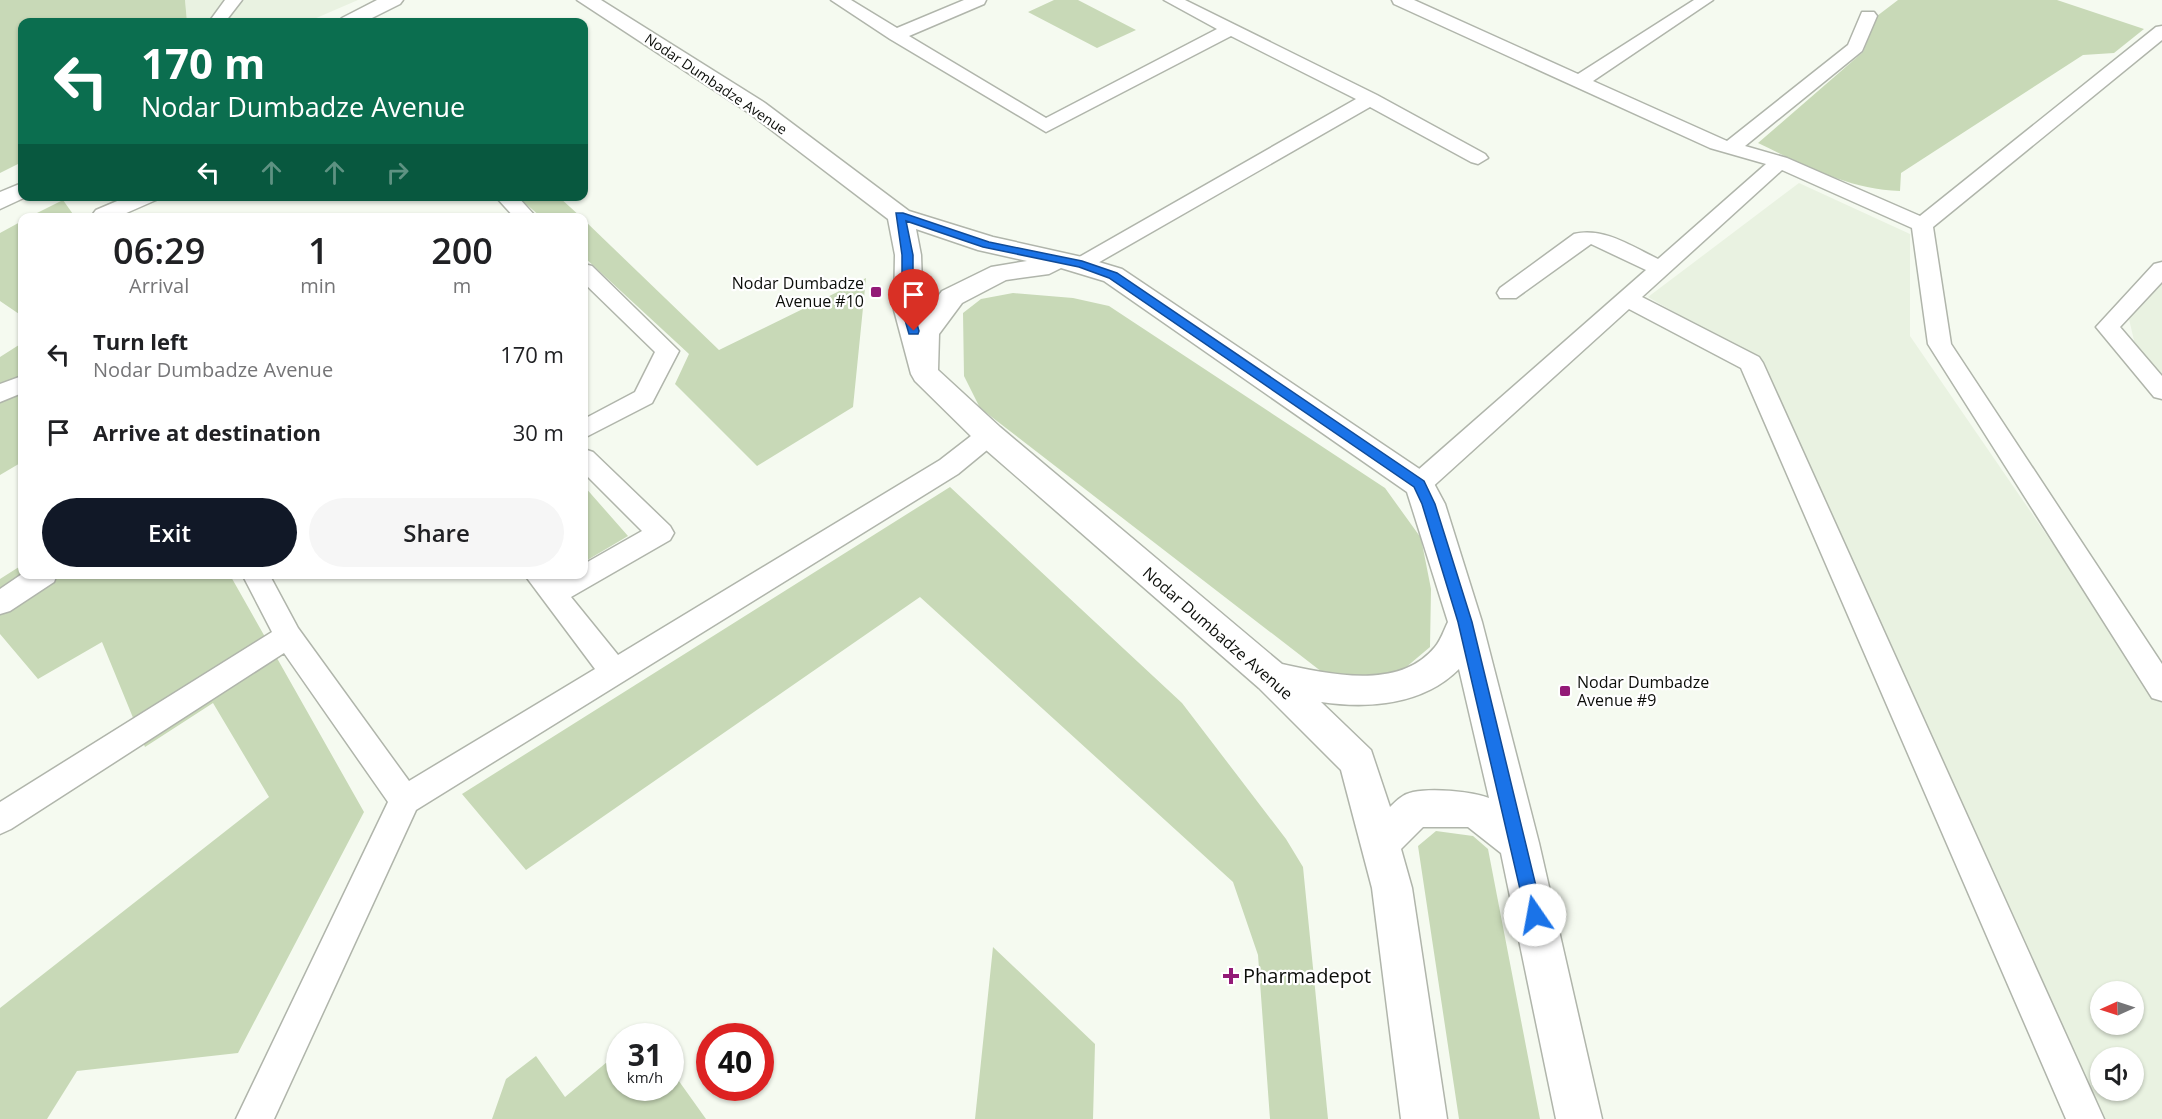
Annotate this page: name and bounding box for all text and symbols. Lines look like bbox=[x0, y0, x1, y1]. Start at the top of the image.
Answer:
street label: Nodar Dumbadze Avenue bbox=[641, 29, 791, 139]
text: 170 m bbox=[141, 34, 265, 91]
icon: left bbox=[42, 42, 120, 120]
text: Nodar Dumbadze Avenue bbox=[141, 88, 465, 125]
icon: left bbox=[192, 156, 225, 189]
icon: ahead bbox=[255, 156, 288, 189]
icon: ahead bbox=[318, 156, 351, 189]
icon: right bbox=[381, 156, 414, 189]
text: 06:29 bbox=[113, 226, 205, 275]
text: 1 bbox=[308, 226, 329, 275]
text: 200 bbox=[431, 226, 493, 275]
pin bbox=[888, 269, 939, 331]
text: Arrival bbox=[129, 272, 189, 299]
text: min bbox=[300, 272, 336, 299]
text: m bbox=[453, 272, 471, 299]
place label: Nodar Dumbadze Avenue #10 bbox=[732, 272, 864, 312]
icon: arrive bbox=[897, 278, 930, 311]
marker: Nodar Dumbadze Avenue #10 bbox=[869, 285, 883, 299]
text: Turn left bbox=[93, 326, 188, 356]
icon: left bbox=[42, 338, 75, 371]
text: 170 m bbox=[500, 339, 564, 369]
text: Nodar Dumbadze Avenue bbox=[93, 356, 333, 383]
icon: arrive bbox=[42, 416, 75, 449]
text: Arrive at destination bbox=[93, 417, 321, 447]
text: 30 m bbox=[513, 417, 564, 447]
button: Exit bbox=[42, 498, 297, 567]
button: Share bbox=[309, 498, 564, 567]
street label: Nodar Dumbadze Avenue bbox=[1138, 562, 1298, 704]
place label: Nodar Dumbadze Avenue #9 bbox=[1577, 671, 1709, 711]
marker: Nodar Dumbadze Avenue #9 bbox=[1558, 684, 1572, 698]
position arrow bbox=[1503, 883, 1567, 947]
place label: Pharmadepot bbox=[1243, 962, 1371, 989]
marker: Pharmadepot bbox=[1224, 969, 1238, 983]
north arrow bbox=[2090, 981, 2144, 1035]
map controls bbox=[2090, 981, 2144, 1101]
speed limit sign: 40 bbox=[696, 1023, 774, 1101]
text: 31 bbox=[628, 1034, 662, 1075]
button: sound bbox=[2090, 1047, 2144, 1101]
text: km/h bbox=[627, 1067, 663, 1087]

